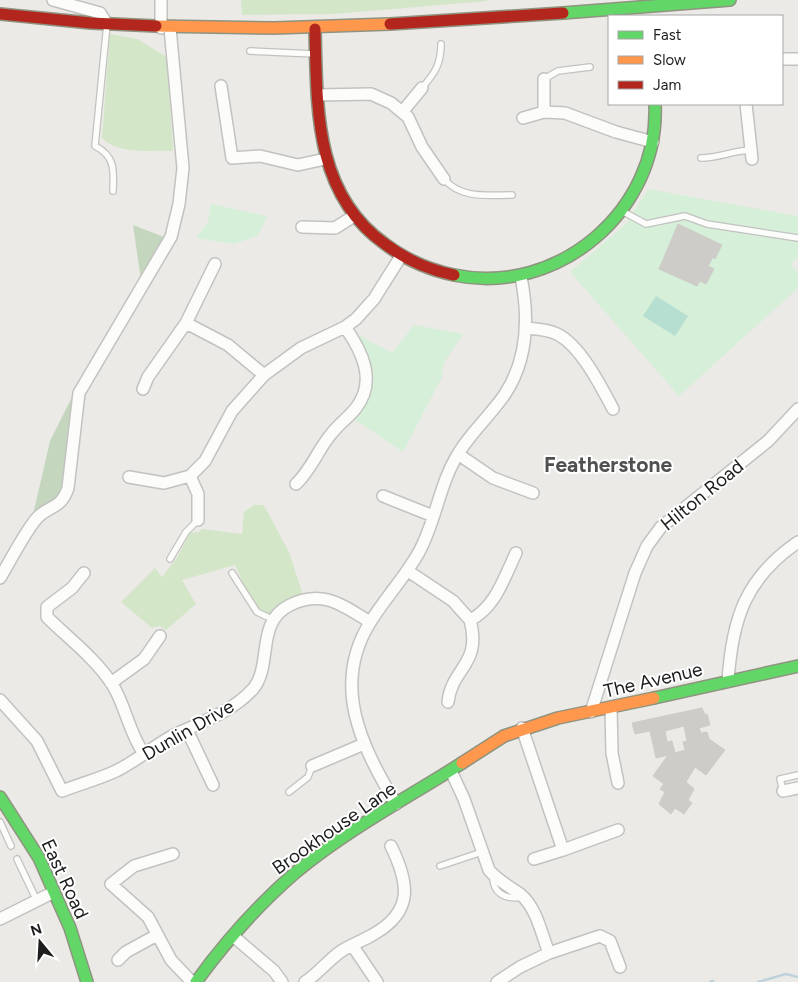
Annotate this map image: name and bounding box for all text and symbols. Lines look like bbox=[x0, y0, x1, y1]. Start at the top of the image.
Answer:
legend bbox=[608, 15, 783, 105]
text: Fast bbox=[653, 26, 682, 44]
text: Slow bbox=[653, 51, 686, 69]
text: Jam bbox=[653, 76, 681, 94]
district label: Featherstone bbox=[544, 452, 672, 477]
street label: Hilton Road bbox=[656, 455, 748, 535]
street label: The Avenue bbox=[601, 657, 705, 703]
street label: Dunlin Drive bbox=[138, 695, 238, 765]
street label: Brookhouse Lane bbox=[268, 777, 400, 879]
street label: East Road bbox=[37, 835, 93, 923]
north arrow bbox=[15, 917, 65, 967]
text: N bbox=[28, 920, 44, 940]

